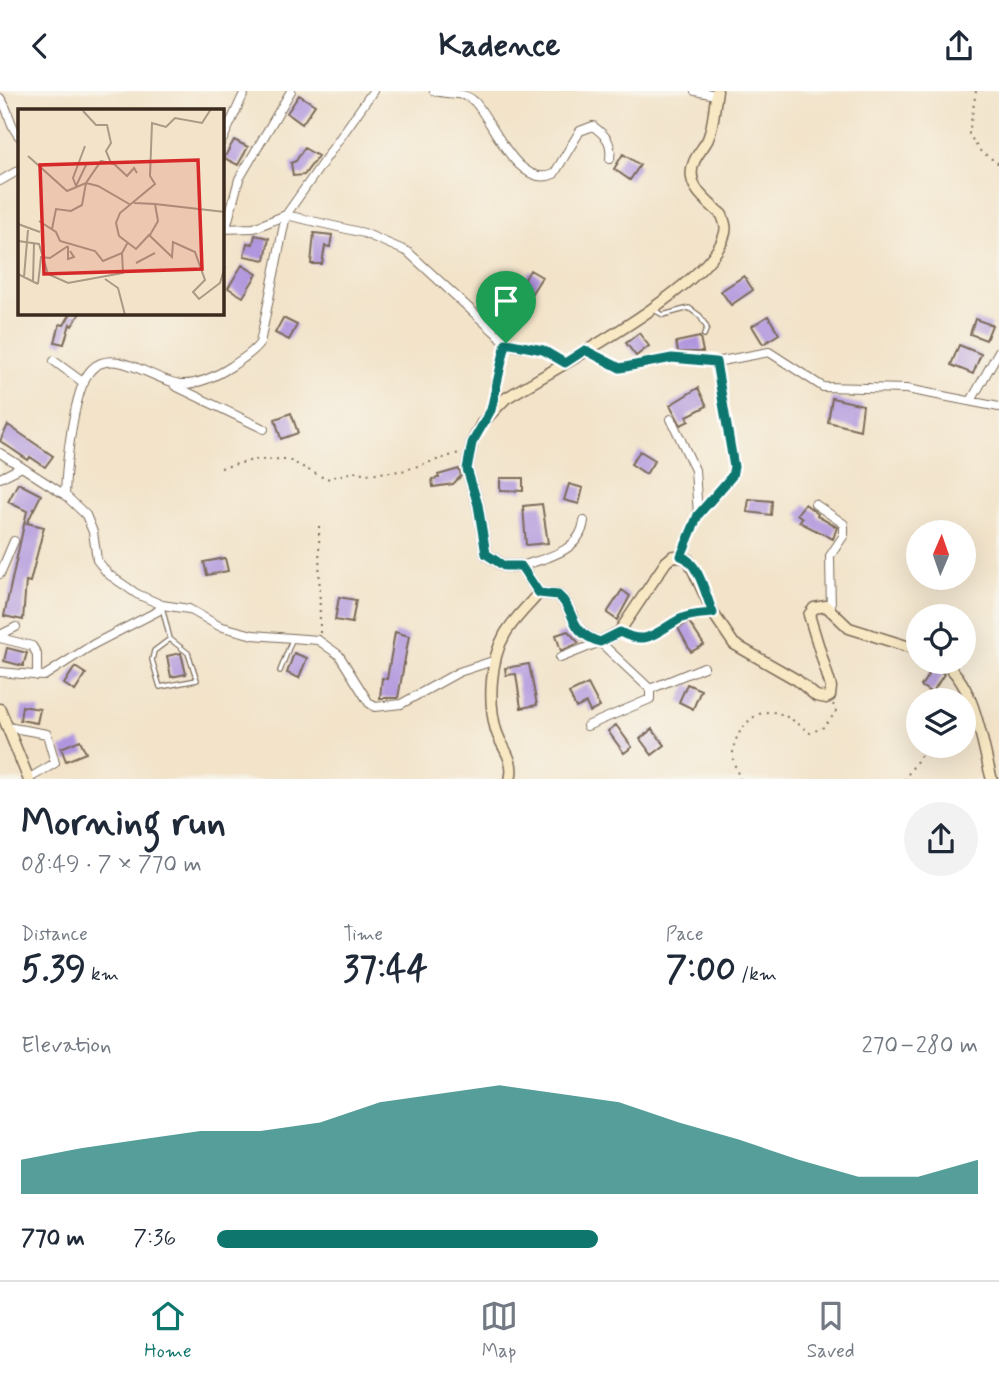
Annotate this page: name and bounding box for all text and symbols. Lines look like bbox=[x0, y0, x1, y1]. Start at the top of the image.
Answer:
text: Kadence bbox=[439, 25, 560, 67]
icon: back bbox=[21, 27, 59, 65]
icon: share bbox=[940, 27, 978, 65]
inset map bbox=[18, 109, 224, 315]
pin bbox=[476, 271, 536, 343]
icon: arrive bbox=[487, 282, 525, 320]
north arrow bbox=[906, 520, 976, 590]
map controls bbox=[906, 520, 976, 758]
button: locate bbox=[906, 604, 976, 674]
button: layers bbox=[906, 688, 976, 758]
text: Morning run bbox=[21, 799, 226, 848]
button: share bbox=[904, 802, 978, 876]
text: 08:49 · 7 × 770 m bbox=[21, 850, 202, 880]
text: Distance bbox=[21, 922, 88, 947]
text: Time bbox=[343, 922, 383, 947]
text: Pace bbox=[666, 922, 703, 947]
text: 5.39 bbox=[21, 947, 86, 993]
text: 37:44 bbox=[343, 947, 428, 993]
text: 7:00 bbox=[666, 947, 736, 993]
text: km bbox=[86, 962, 119, 987]
text: /km bbox=[736, 962, 777, 987]
text: Elevation bbox=[21, 1031, 112, 1061]
text: 270–280 m bbox=[861, 1031, 978, 1061]
text: 770 m bbox=[21, 1224, 85, 1254]
text: 7:36 bbox=[133, 1224, 176, 1254]
tab: Home bbox=[144, 1297, 192, 1364]
tab: Map bbox=[480, 1297, 518, 1364]
tab: Saved bbox=[807, 1297, 855, 1364]

